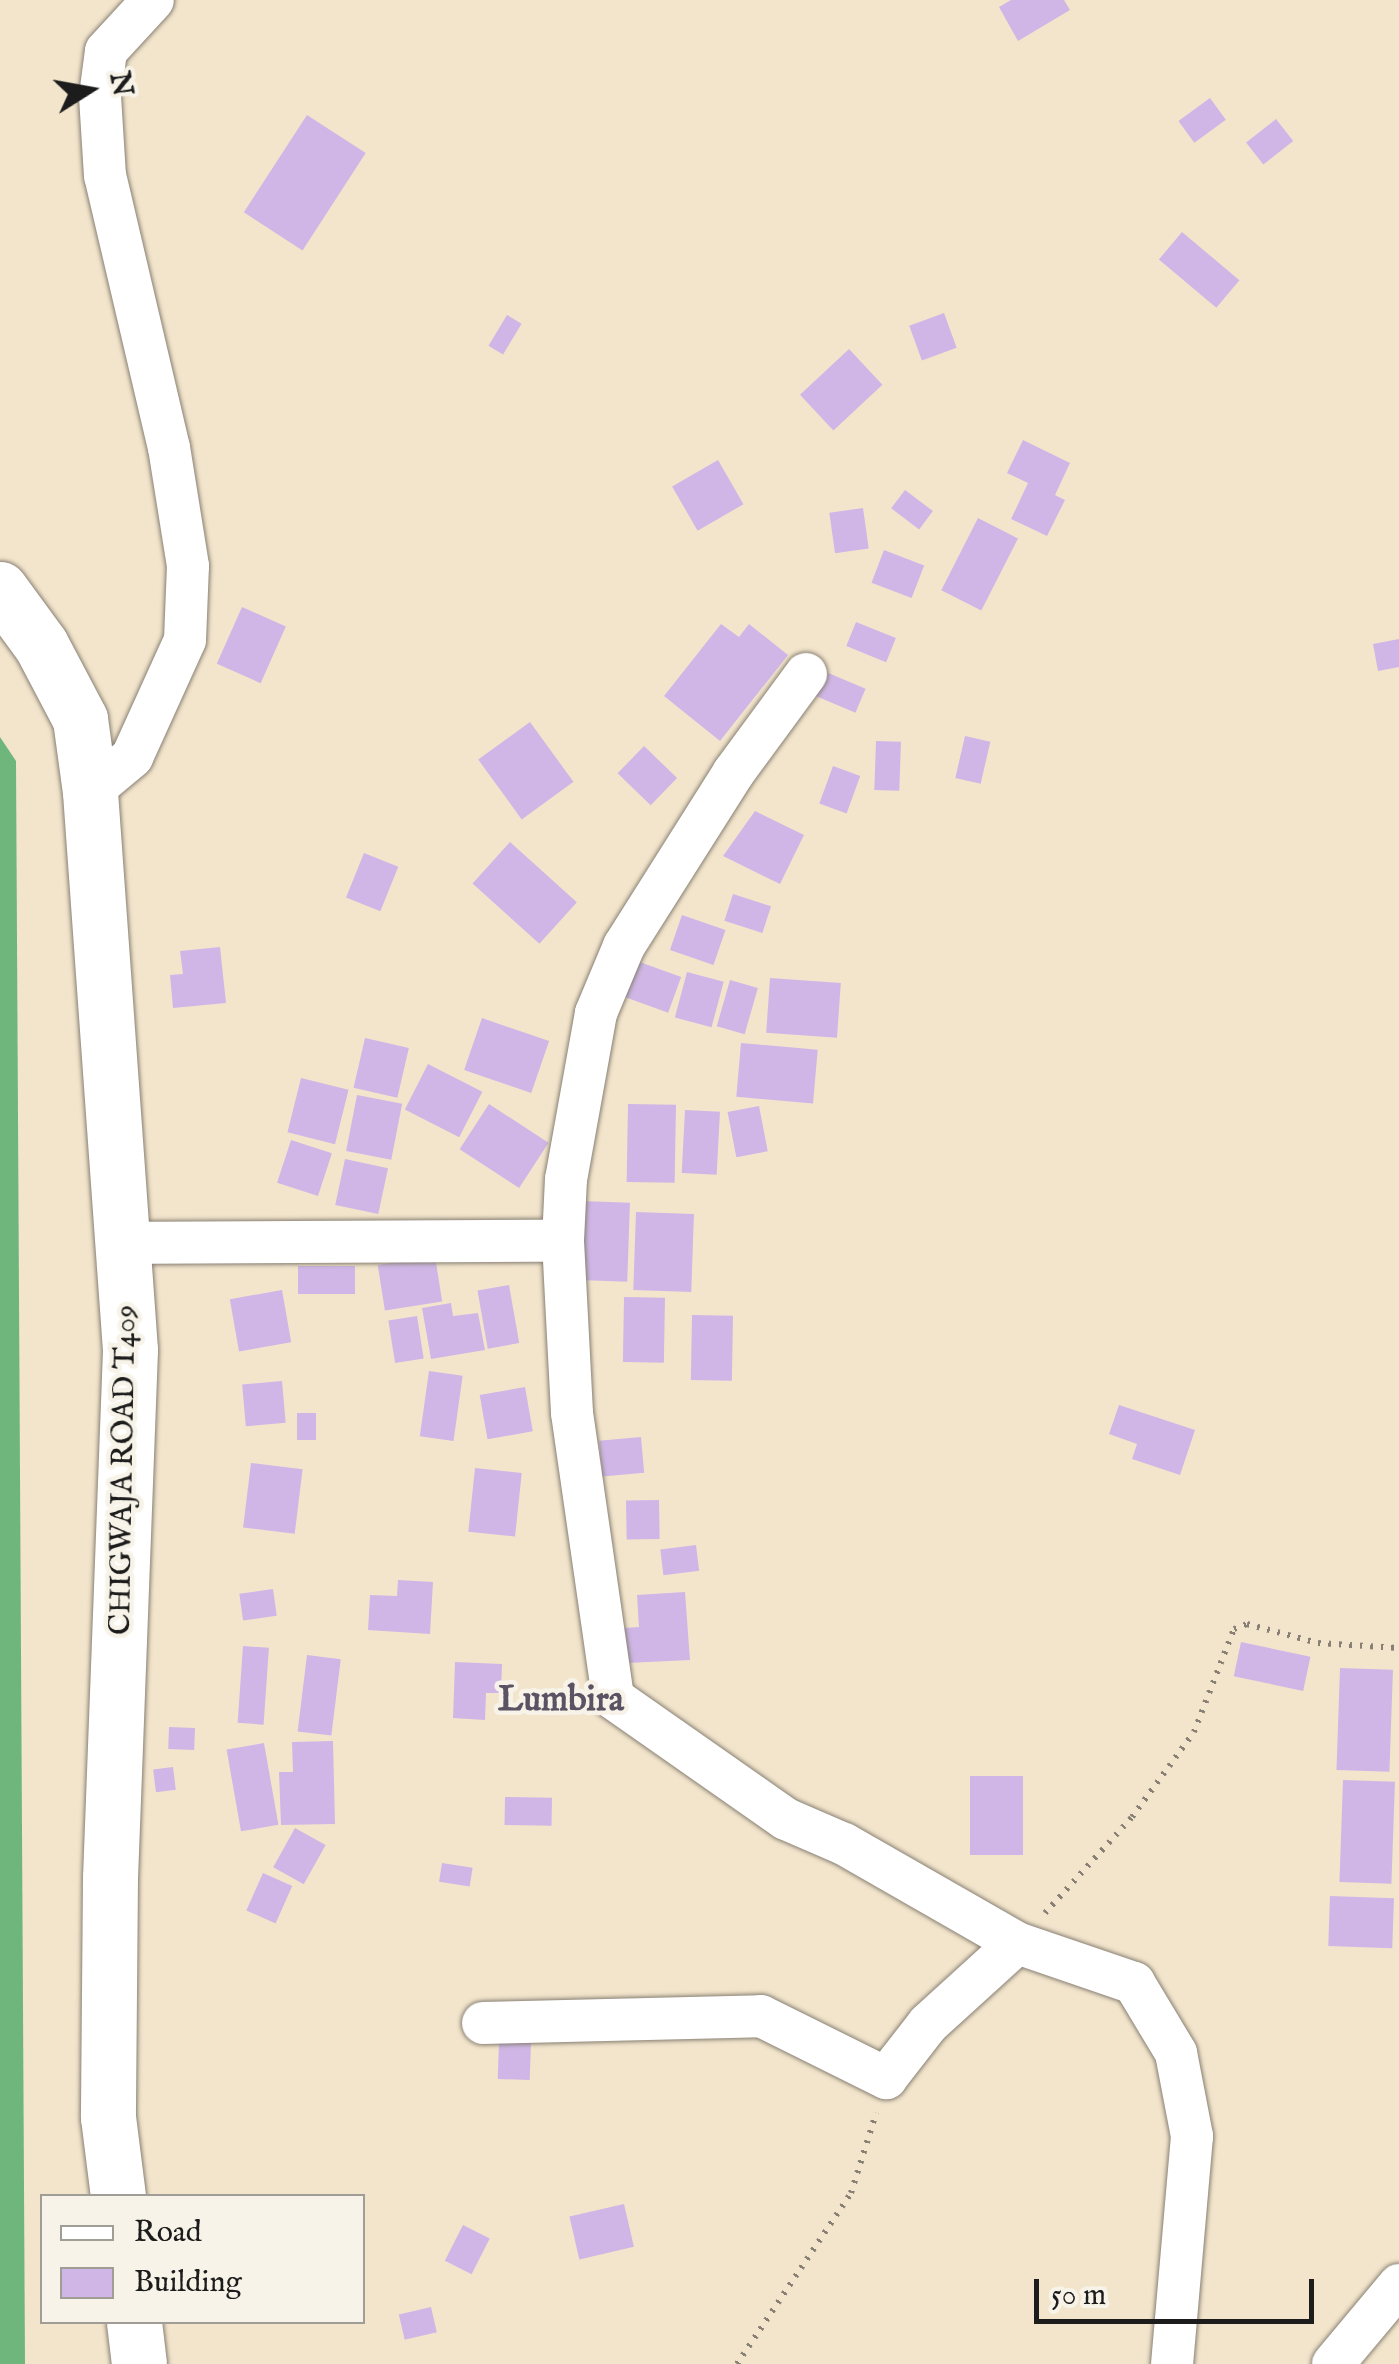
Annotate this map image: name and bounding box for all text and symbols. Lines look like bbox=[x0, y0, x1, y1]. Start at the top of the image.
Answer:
north arrow bbox=[40, 40, 140, 140]
text: N bbox=[100, 69, 139, 99]
street label: CHIGWAJA ROAD T409 bbox=[103, 1305, 145, 1635]
district label: Lumbira bbox=[498, 1680, 624, 1722]
legend bbox=[40, 2194, 365, 2324]
text: Road bbox=[134, 2214, 202, 2252]
scale bar bbox=[1039, 2259, 1319, 2321]
text: Building bbox=[134, 2264, 242, 2302]
text: 50 m bbox=[1051, 2277, 1106, 2315]

